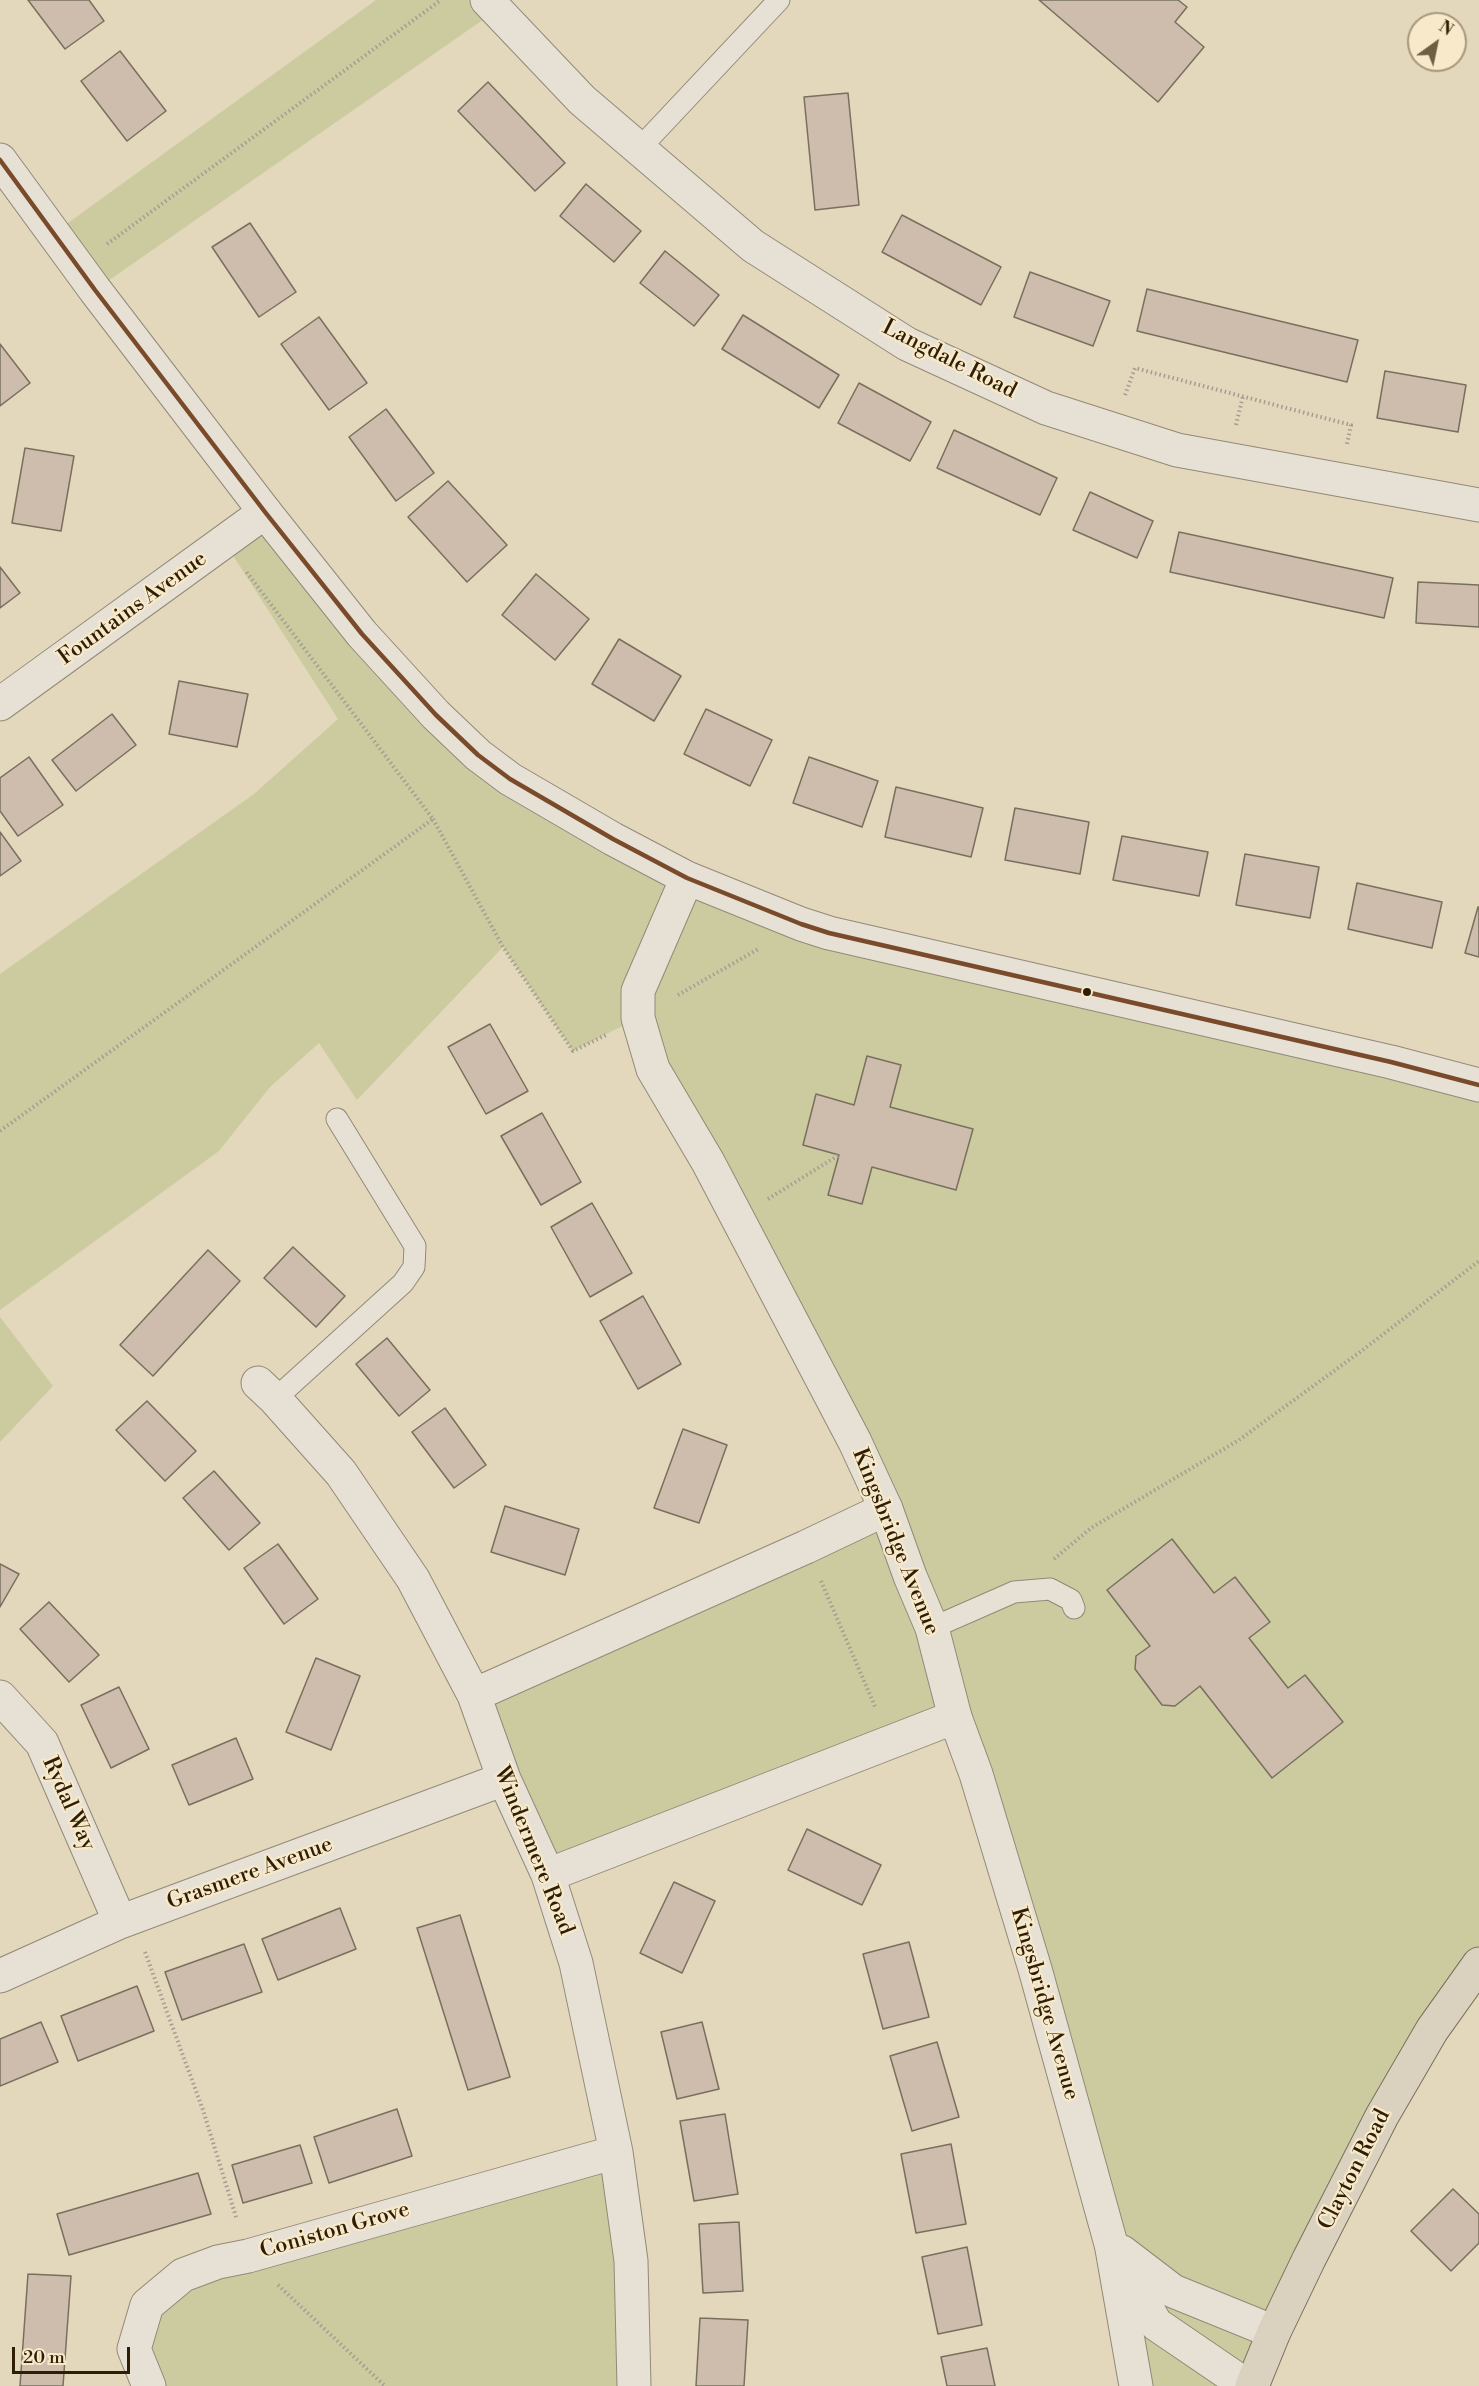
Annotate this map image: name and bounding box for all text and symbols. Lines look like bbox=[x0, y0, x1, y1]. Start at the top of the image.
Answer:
north arrow bbox=[1407, 12, 1467, 72]
text: N bbox=[1435, 17, 1456, 40]
street label: Langdale Road bbox=[878, 315, 1020, 405]
street label: Fountains Avenue bbox=[54, 546, 212, 672]
unlabelled marker bbox=[1081, 986, 1093, 998]
street label: Kingsbridge Avenue bbox=[845, 1445, 945, 1639]
street label: Rydal Way bbox=[36, 1753, 100, 1855]
street label: Windermere Road bbox=[487, 1763, 579, 1939]
street label: Grasmere Avenue bbox=[164, 1832, 336, 1916]
street label: Kingsbridge Avenue bbox=[1004, 1905, 1084, 2103]
street label: Clayton Road bbox=[1313, 2105, 1397, 2235]
street label: Coniston Grove bbox=[257, 2197, 413, 2265]
scale bar bbox=[15, 2335, 134, 2373]
text: 20 m bbox=[23, 2346, 65, 2369]

